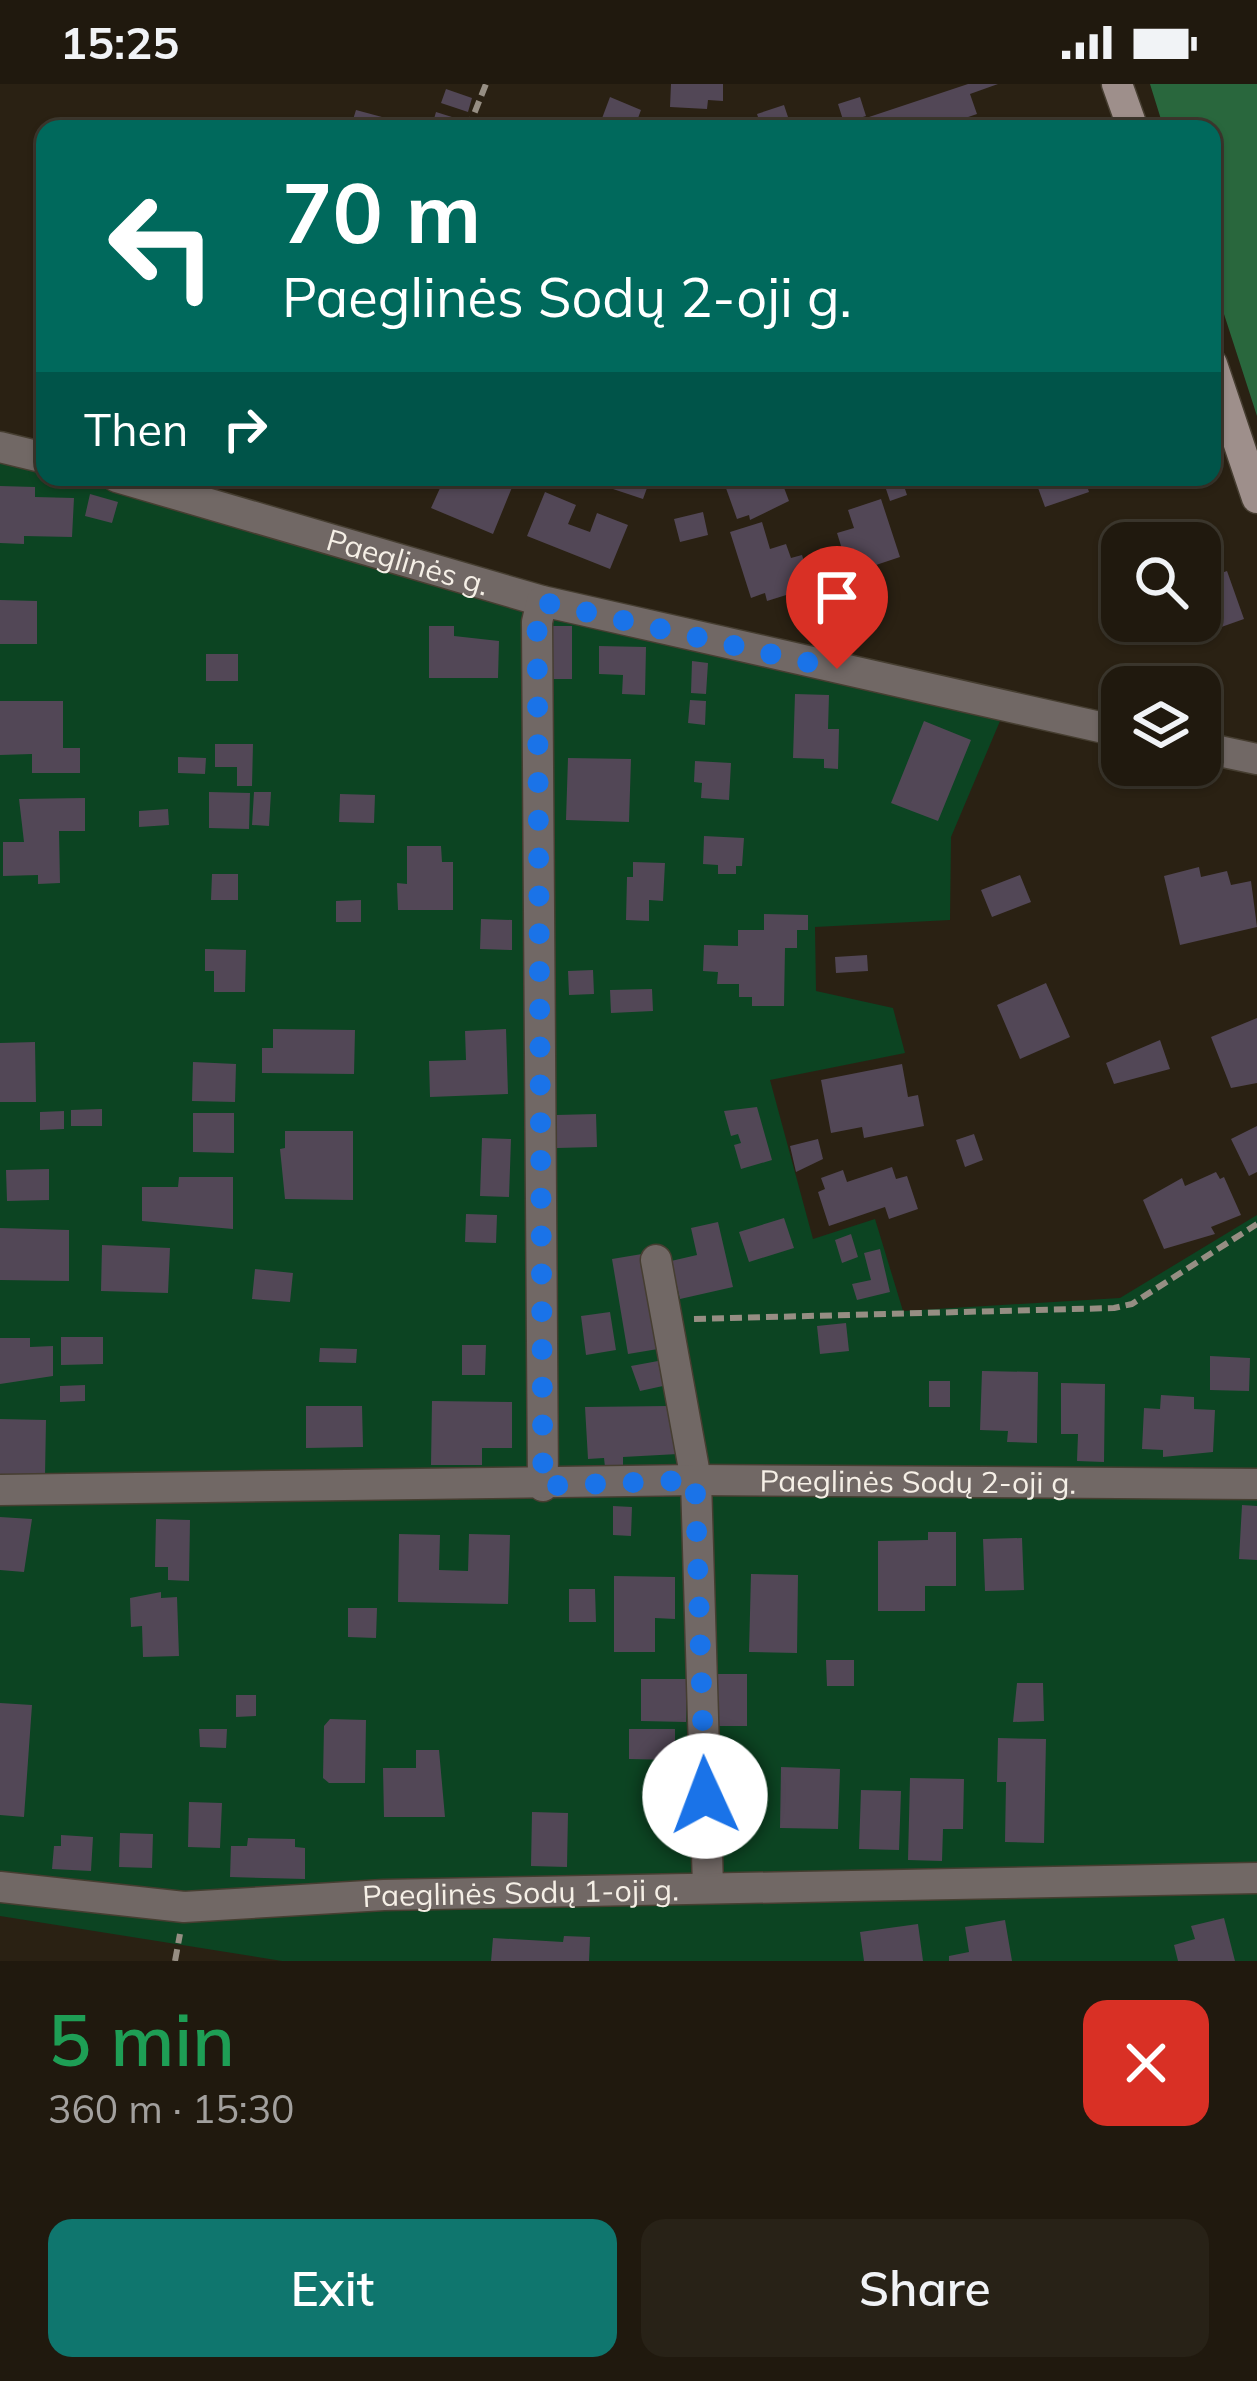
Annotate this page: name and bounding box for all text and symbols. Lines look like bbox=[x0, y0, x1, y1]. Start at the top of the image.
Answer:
text: 15:25 bbox=[60, 14, 179, 70]
text: 70 m bbox=[282, 159, 481, 264]
icon: left bbox=[84, 168, 240, 324]
text: Paeglinės Sodų 2-oji g. bbox=[282, 263, 852, 331]
icon: right bbox=[212, 396, 278, 462]
text: Then bbox=[84, 401, 188, 457]
street label: Paeglinės g. bbox=[322, 520, 493, 604]
map controls bbox=[1101, 522, 1221, 786]
button: search bbox=[1101, 522, 1221, 642]
pin bbox=[786, 546, 888, 669]
icon: arrive bbox=[804, 564, 870, 630]
button: layers bbox=[1101, 666, 1221, 786]
street label: Paeglinės Sodų 2-oji g. bbox=[759, 1461, 1076, 1502]
position arrow bbox=[642, 1733, 768, 1859]
street label: Paeglinės Sodų 1-oji g. bbox=[361, 1870, 679, 1915]
text: 5 min bbox=[48, 1994, 235, 2084]
button: close bbox=[1083, 2000, 1209, 2126]
text: 360 m · 15:30 bbox=[48, 2084, 294, 2133]
button: Exit bbox=[48, 2219, 617, 2357]
button: Share bbox=[641, 2219, 1209, 2357]

